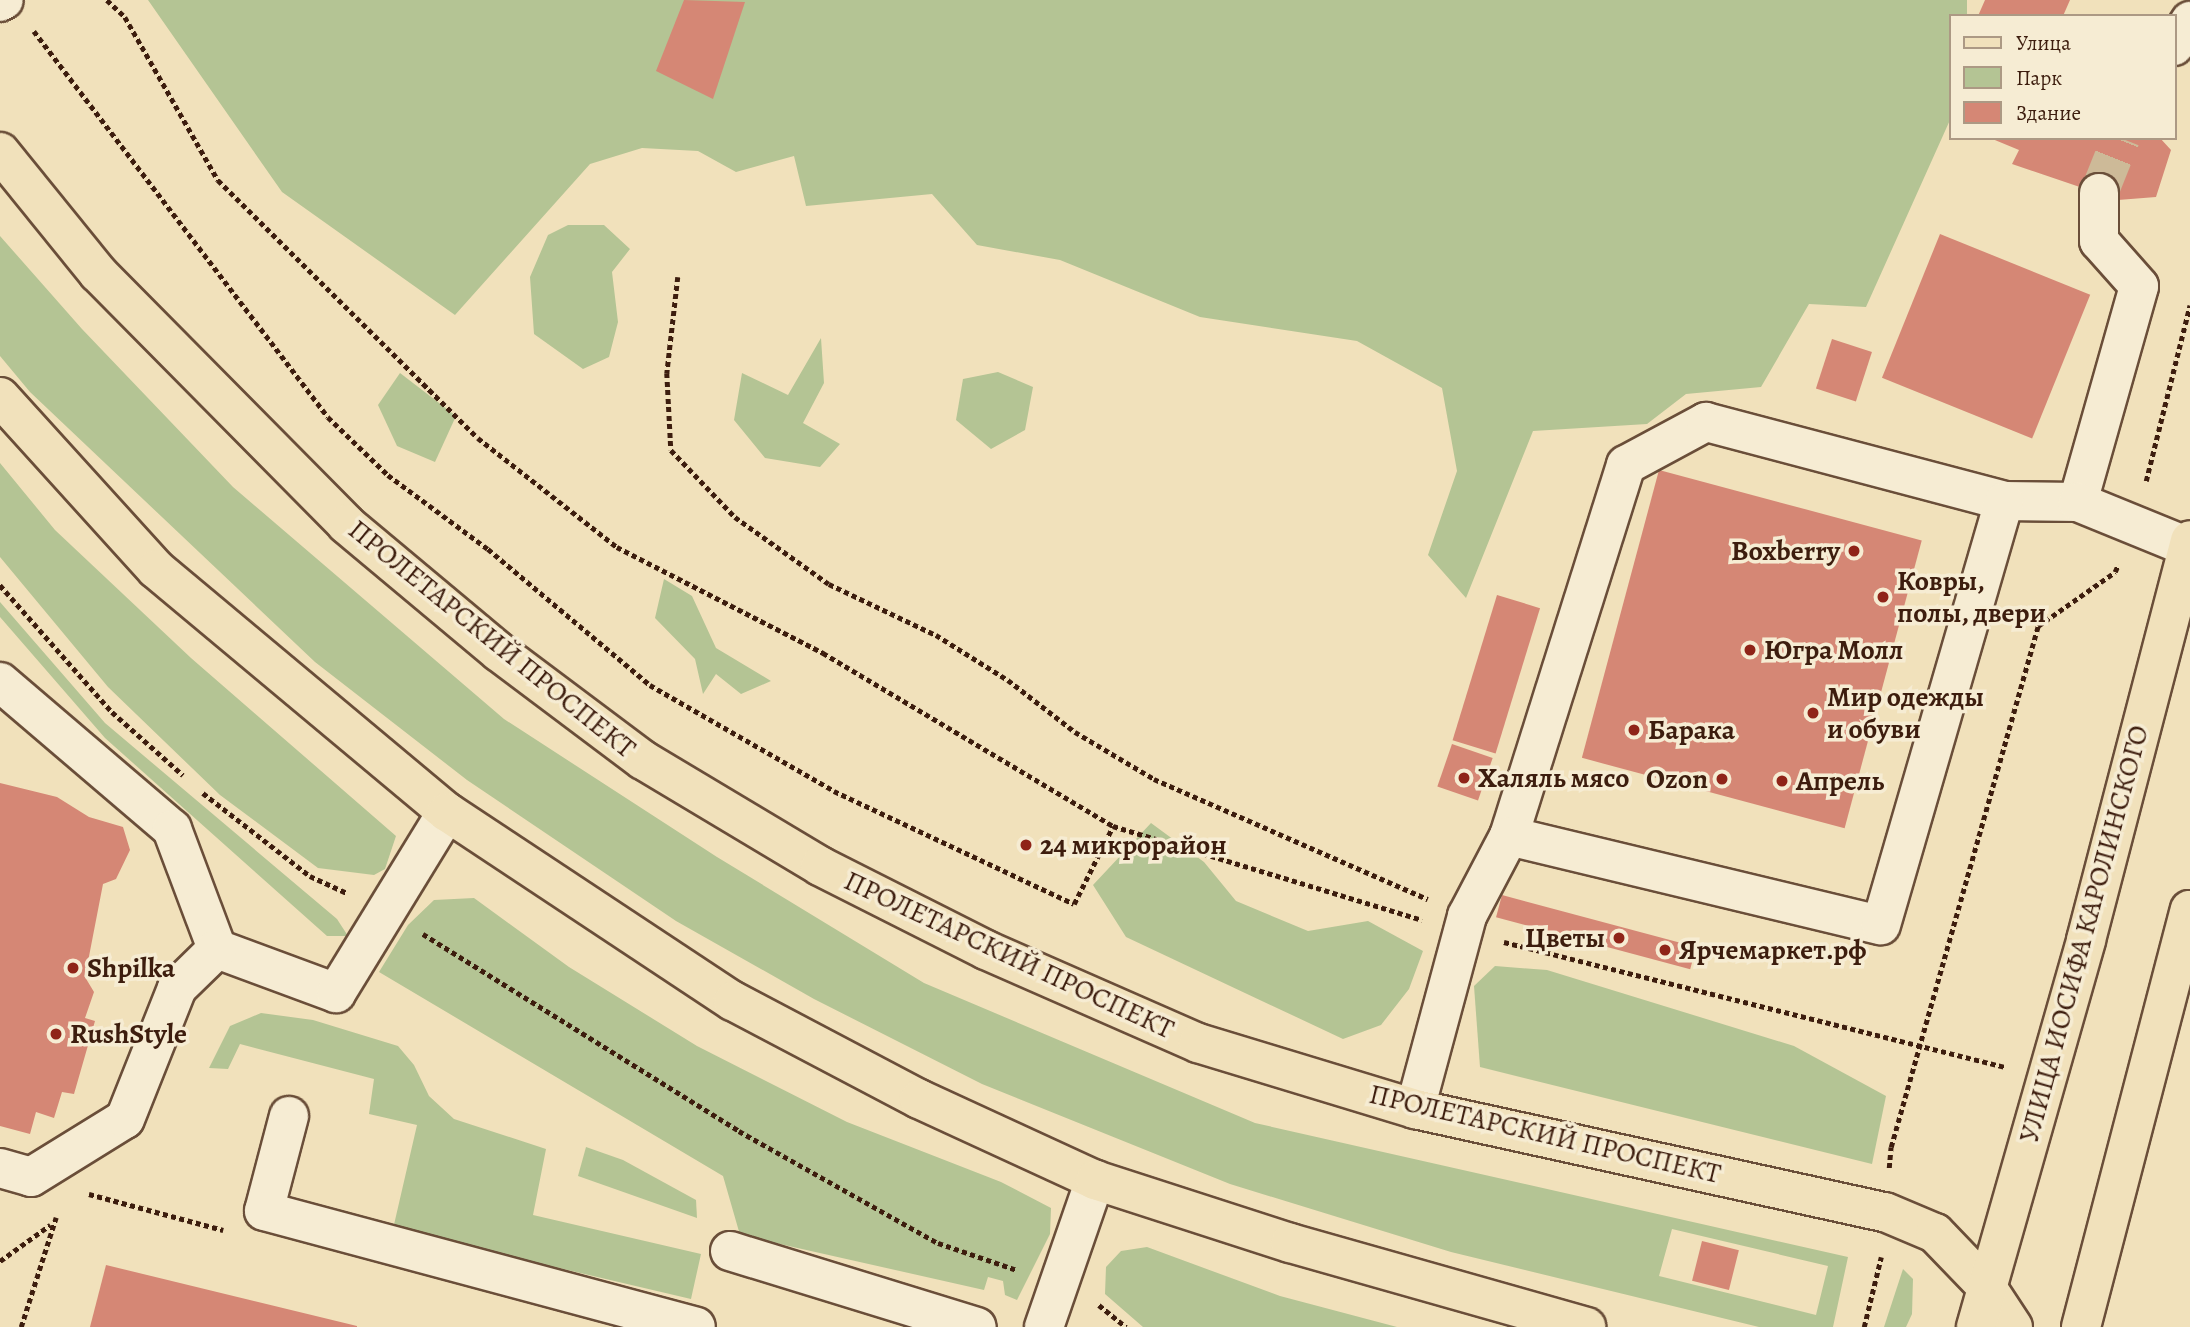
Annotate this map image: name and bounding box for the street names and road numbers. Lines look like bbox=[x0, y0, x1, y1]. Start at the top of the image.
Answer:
street label: ПРОЛЕТАРСКИЙ ПРОСПЕКТ bbox=[342, 513, 642, 765]
street label: УЛИЦА ИОСИФА КАРОЛИНСКОГО bbox=[2012, 722, 2156, 1146]
street label: ПРОЛЕТАРСКИЙ ПРОСПЕКТ bbox=[839, 864, 1179, 1046]
street label: ПРОЛЕТАРСКИЙ ПРОСПЕКТ bbox=[1366, 1077, 1724, 1191]

